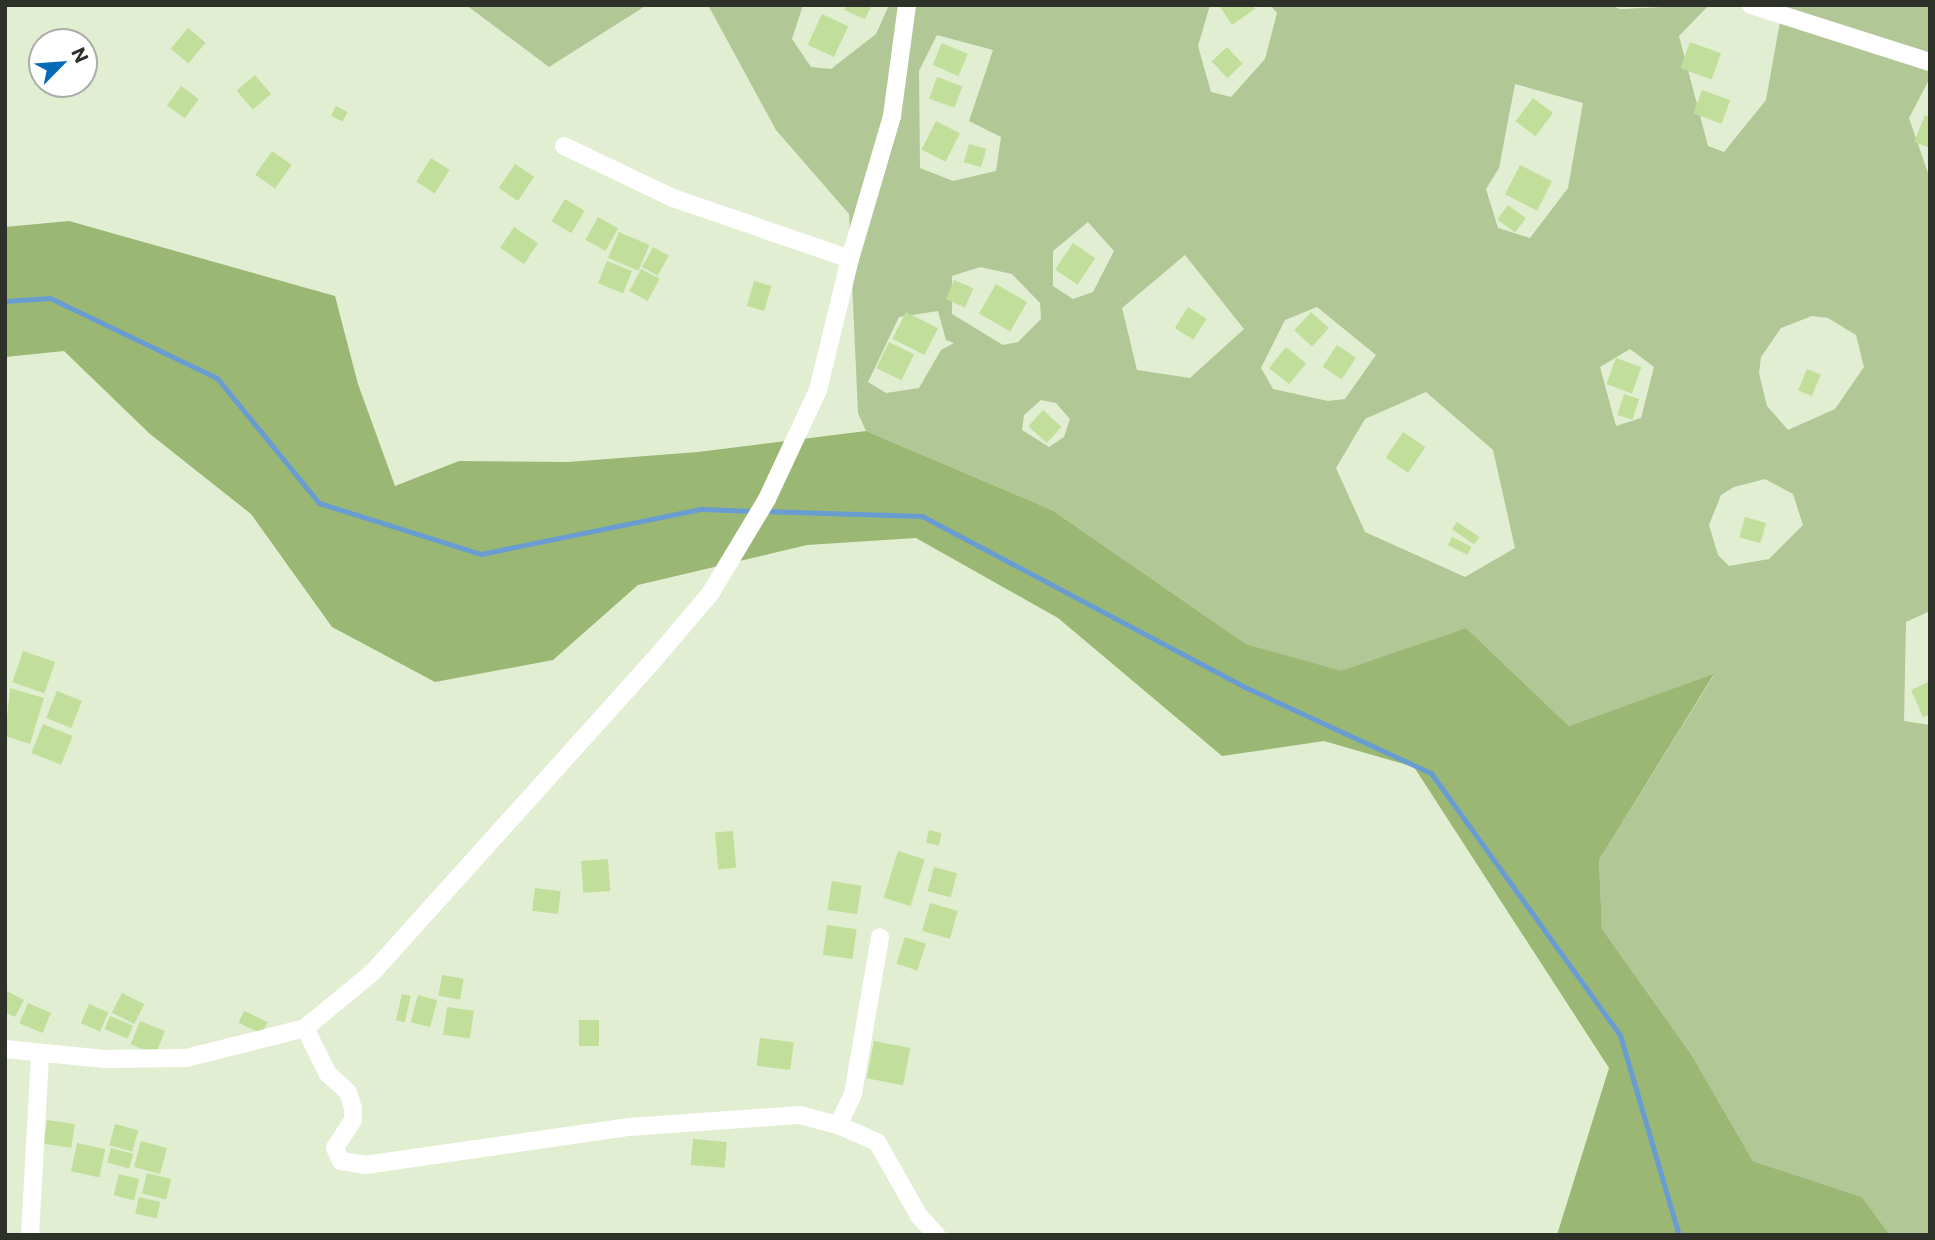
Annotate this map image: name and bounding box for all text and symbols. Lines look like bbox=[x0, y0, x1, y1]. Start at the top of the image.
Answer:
north arrow bbox=[28, 28, 98, 98]
text: N bbox=[67, 43, 94, 66]

